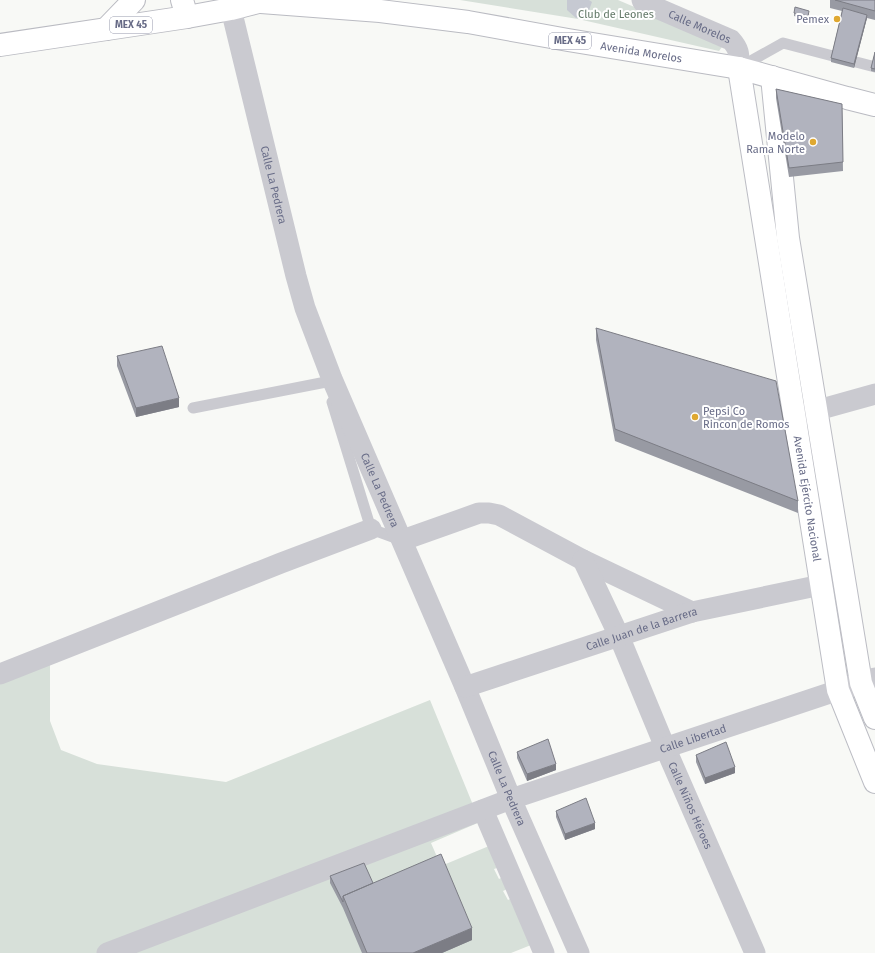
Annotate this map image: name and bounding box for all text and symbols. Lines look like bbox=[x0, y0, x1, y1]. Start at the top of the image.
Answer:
street label: Calle Morelos bbox=[666, 7, 733, 46]
park label: Club de Leones bbox=[578, 8, 654, 21]
place label: Pemex bbox=[796, 13, 830, 26]
marker: Pemex bbox=[832, 14, 842, 24]
road number: MEX 45 bbox=[110, 17, 152, 33]
road number: MEX 45 bbox=[549, 33, 591, 49]
street label: Avenida Morelos bbox=[600, 39, 683, 65]
place label: Modelo Rama Norte bbox=[746, 130, 805, 156]
marker: Modelo Rama Norte bbox=[808, 137, 818, 147]
street label: Calle La Pedrera bbox=[258, 144, 290, 225]
place label: Pepsi Co Rincon de Romos bbox=[703, 405, 789, 431]
marker: Pepsi Co Rincon de Romos bbox=[690, 412, 700, 422]
street label: Avenida Ejército Nacional bbox=[791, 435, 824, 562]
street label: Calle La Pedrera bbox=[358, 451, 402, 529]
street label: Calle Juan de la Barrera bbox=[584, 605, 699, 653]
street label: Calle Libertad bbox=[658, 721, 728, 756]
street label: Calle La Pedrera bbox=[485, 749, 528, 828]
street label: Calle Niños Héroes bbox=[666, 760, 715, 851]

